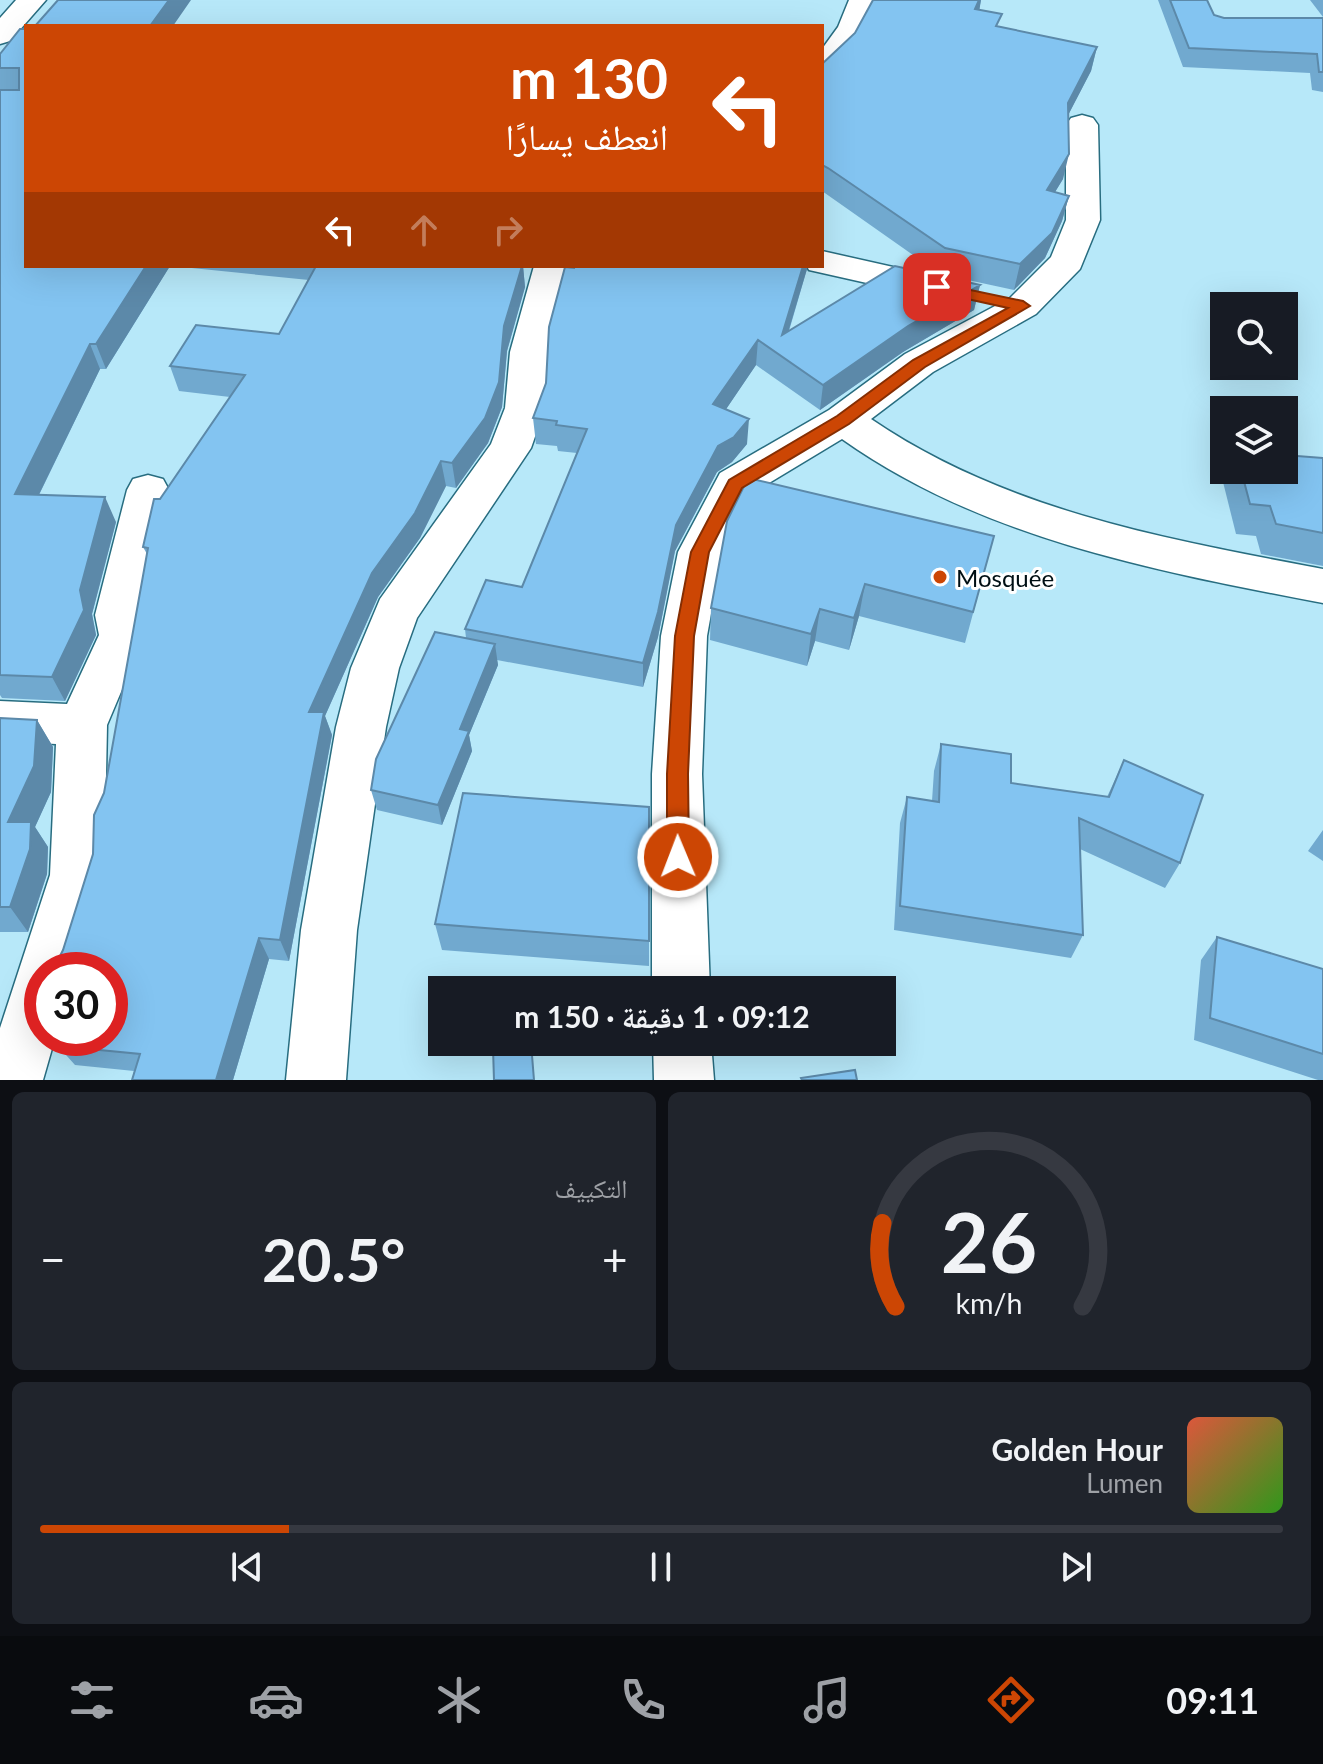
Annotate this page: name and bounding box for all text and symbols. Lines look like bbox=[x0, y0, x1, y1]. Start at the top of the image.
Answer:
text: 130 m bbox=[510, 44, 668, 111]
icon: left bbox=[696, 56, 800, 160]
text: انعطف يسارًا bbox=[506, 114, 668, 158]
icon: left bbox=[318, 208, 362, 252]
icon: ahead bbox=[402, 208, 446, 252]
icon: right bbox=[486, 208, 530, 252]
pin bbox=[903, 253, 971, 321]
icon: arrive bbox=[915, 265, 959, 309]
map controls bbox=[1210, 292, 1298, 484]
button: search bbox=[1210, 292, 1298, 380]
button: layers bbox=[1210, 396, 1298, 484]
place label: Mosquée bbox=[956, 563, 1054, 592]
marker: Mosquée bbox=[931, 568, 949, 586]
position arrow bbox=[636, 815, 720, 899]
speed limit sign: 30 bbox=[24, 952, 128, 1056]
text: 09:12 · 1 دقيقة · 150 m bbox=[514, 998, 810, 1034]
text: التكييف bbox=[555, 1172, 628, 1204]
text: 26 bbox=[941, 1191, 1038, 1291]
text: 20.5° bbox=[262, 1223, 406, 1295]
text: − bbox=[40, 1233, 66, 1285]
text: + bbox=[602, 1233, 628, 1285]
text: km/h bbox=[956, 1286, 1023, 1320]
text: Golden Hour bbox=[991, 1431, 1163, 1467]
text: Lumen bbox=[1086, 1467, 1163, 1499]
icon: previous bbox=[225, 1545, 269, 1589]
icon: pause bbox=[639, 1545, 683, 1589]
icon: next bbox=[1054, 1545, 1098, 1589]
icon: filters bbox=[64, 1672, 120, 1728]
icon: car bbox=[248, 1672, 304, 1728]
icon: climate bbox=[431, 1672, 487, 1728]
icon: phone bbox=[615, 1672, 671, 1728]
icon: music bbox=[799, 1672, 855, 1728]
icon: directions bbox=[983, 1672, 1039, 1728]
text: 09:11 bbox=[1166, 1678, 1259, 1722]

